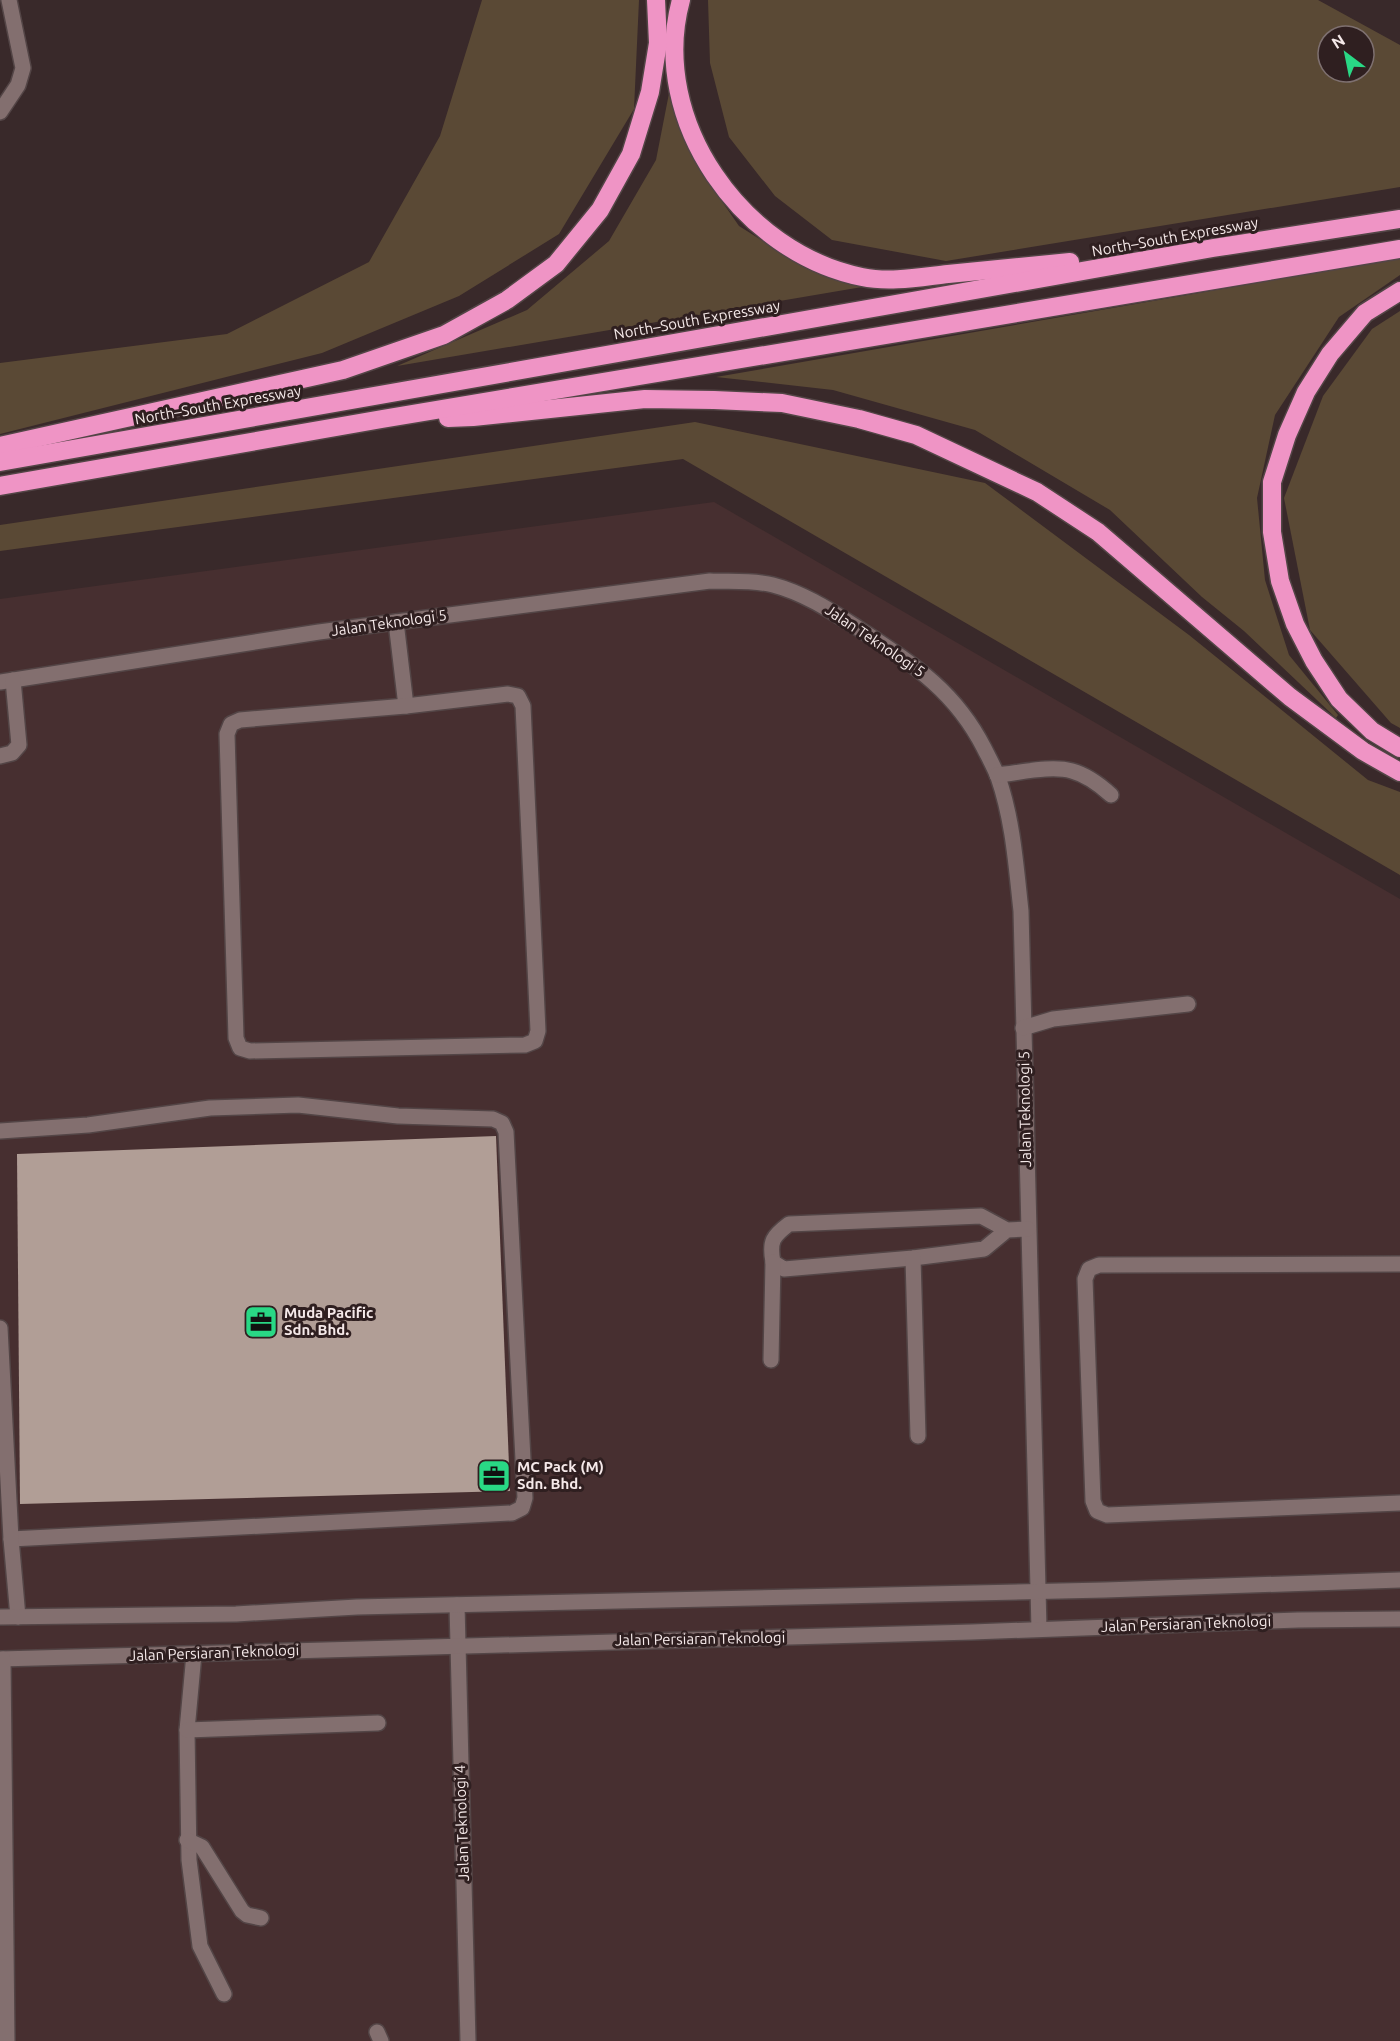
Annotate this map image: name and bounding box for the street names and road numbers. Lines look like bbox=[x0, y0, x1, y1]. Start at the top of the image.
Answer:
street label: North–South Expressway bbox=[1090, 213, 1259, 260]
street label: North–South Expressway bbox=[612, 296, 781, 343]
street label: North–South Expressway bbox=[133, 381, 302, 428]
street label: Jalan Teknologi 5 bbox=[822, 601, 928, 680]
street label: Jalan Teknologi 5 bbox=[330, 606, 448, 639]
street label: Jalan Teknologi 5 bbox=[1015, 1051, 1034, 1167]
street label: Jalan Persiaran Teknologi bbox=[1101, 1612, 1271, 1635]
street label: Jalan Persiaran Teknologi bbox=[615, 1629, 785, 1648]
street label: Jalan Persiaran Teknologi bbox=[129, 1641, 299, 1664]
street label: Jalan Teknologi 4 bbox=[451, 1765, 472, 1882]

